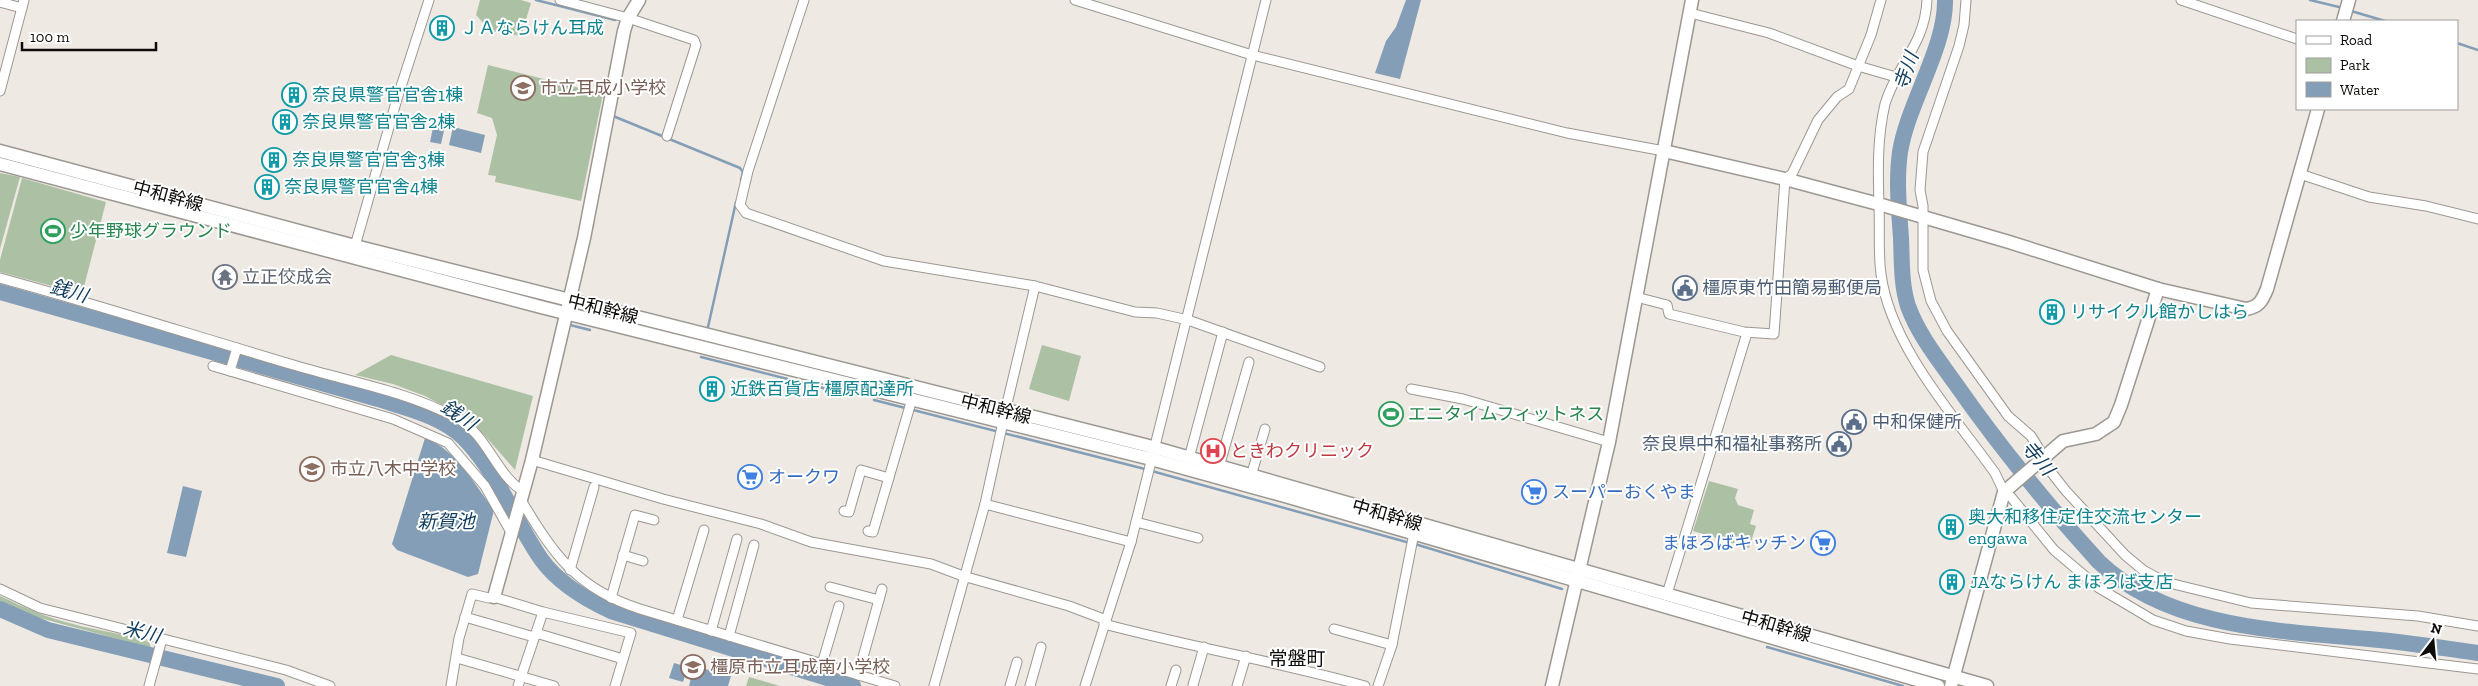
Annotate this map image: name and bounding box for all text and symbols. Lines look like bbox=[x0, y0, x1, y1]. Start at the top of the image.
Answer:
building icon: ＪＡならけん耳成 bbox=[429, 15, 455, 41]
place label: ＪＡならけん耳成 bbox=[460, 17, 604, 39]
scale bar bbox=[22, 20, 156, 52]
legend bbox=[2296, 20, 2458, 110]
text: 100 m bbox=[30, 28, 69, 46]
text: Road bbox=[2340, 31, 2373, 49]
water label: 寺川 bbox=[1889, 47, 1924, 93]
text: Park bbox=[2340, 56, 2370, 74]
school or university icon: 市立耳成小学校 bbox=[510, 75, 536, 101]
place label: 市立耳成小学校 bbox=[540, 77, 666, 99]
text: Water bbox=[2340, 81, 2380, 99]
building icon: 奈良県警官官舎1棟 bbox=[281, 82, 307, 108]
place label: 奈良県警官官舎1棟 bbox=[312, 84, 463, 106]
building icon: 奈良県警官官舎2棟 bbox=[272, 109, 298, 135]
place label: 奈良県警官官舎2棟 bbox=[302, 111, 455, 133]
building icon: 奈良県警官官舎3棟 bbox=[261, 147, 287, 173]
place label: 奈良県警官官舎3棟 bbox=[292, 149, 445, 171]
building icon: 奈良県警官官舎4棟 bbox=[254, 174, 280, 200]
street label: 中和幹線 bbox=[130, 176, 206, 216]
place label: 奈良県警官官舎4棟 bbox=[284, 176, 438, 198]
sports icon: 少年野球グラウンド bbox=[40, 218, 66, 244]
place label: 少年野球グラウンド bbox=[70, 220, 232, 242]
temple icon: 立正佼成会 bbox=[212, 264, 238, 290]
place label: 立正佼成会 bbox=[242, 266, 332, 288]
water label: 銭川 bbox=[48, 275, 92, 308]
public building icon: 橿原東竹田簡易郵便局 bbox=[1672, 275, 1698, 301]
place label: 橿原東竹田簡易郵便局 bbox=[1702, 277, 1882, 299]
street label: 中和幹線 bbox=[565, 290, 641, 328]
building icon: リサイクル館かしはら bbox=[2039, 299, 2065, 325]
place label: リサイクル館かしはら bbox=[2070, 301, 2249, 323]
building icon: 近鉄百貨店 橿原配達所 bbox=[699, 376, 725, 402]
place label: 近鉄百貨店 橿原配達所 bbox=[730, 378, 914, 400]
street label: 中和幹線 bbox=[958, 390, 1034, 428]
water label: 銭川 bbox=[437, 395, 483, 436]
sports icon: エニタイムフィットネス bbox=[1378, 401, 1404, 427]
place label: エニタイムフィットネス bbox=[1408, 403, 1604, 425]
public building icon: 中和保健所 bbox=[1841, 409, 1867, 435]
place label: 中和保健所 bbox=[1872, 411, 1962, 433]
public building icon: 奈良県中和福祉事務所 bbox=[1826, 431, 1852, 457]
place label: 奈良県中和福祉事務所 bbox=[1642, 433, 1822, 455]
water label: 寺川 bbox=[2017, 436, 2060, 481]
hospital icon: ときわクリニック bbox=[1200, 438, 1226, 464]
place label: ときわクリニック bbox=[1230, 440, 1374, 462]
school or university icon: 市立八木中学校 bbox=[299, 456, 325, 482]
place label: 市立八木中学校 bbox=[330, 458, 456, 480]
supermarket icon: オークワ bbox=[737, 464, 763, 490]
place label: オークワ bbox=[768, 466, 840, 488]
supermarket icon: スーパーおくやま bbox=[1521, 479, 1547, 505]
place label: スーパーおくやま bbox=[1552, 481, 1696, 503]
street label: 中和幹線 bbox=[1349, 495, 1425, 535]
place label: 奥大和移住定住交流センター engawa bbox=[1968, 506, 2202, 549]
water label: 新賀池 bbox=[417, 510, 476, 533]
building icon: 奥大和移住定住交流センター engawa bbox=[1938, 514, 1964, 540]
supermarket icon: まほろばキッチン bbox=[1810, 530, 1836, 556]
place label: まほろばキッチン bbox=[1662, 532, 1806, 554]
building icon: JAならけん まほろば支店 bbox=[1939, 569, 1965, 595]
place label: JAならけん まほろば支店 bbox=[1970, 571, 2173, 593]
street label: 中和幹線 bbox=[1738, 606, 1814, 646]
water label: 米川 bbox=[121, 616, 165, 648]
north arrow bbox=[2408, 616, 2458, 666]
text: N bbox=[2429, 619, 2444, 639]
district label: 常盤町 bbox=[1268, 647, 1326, 670]
school or university icon: 橿原市立耳成南小学校 bbox=[680, 654, 706, 680]
place label: 橿原市立耳成南小学校 bbox=[710, 656, 890, 678]

